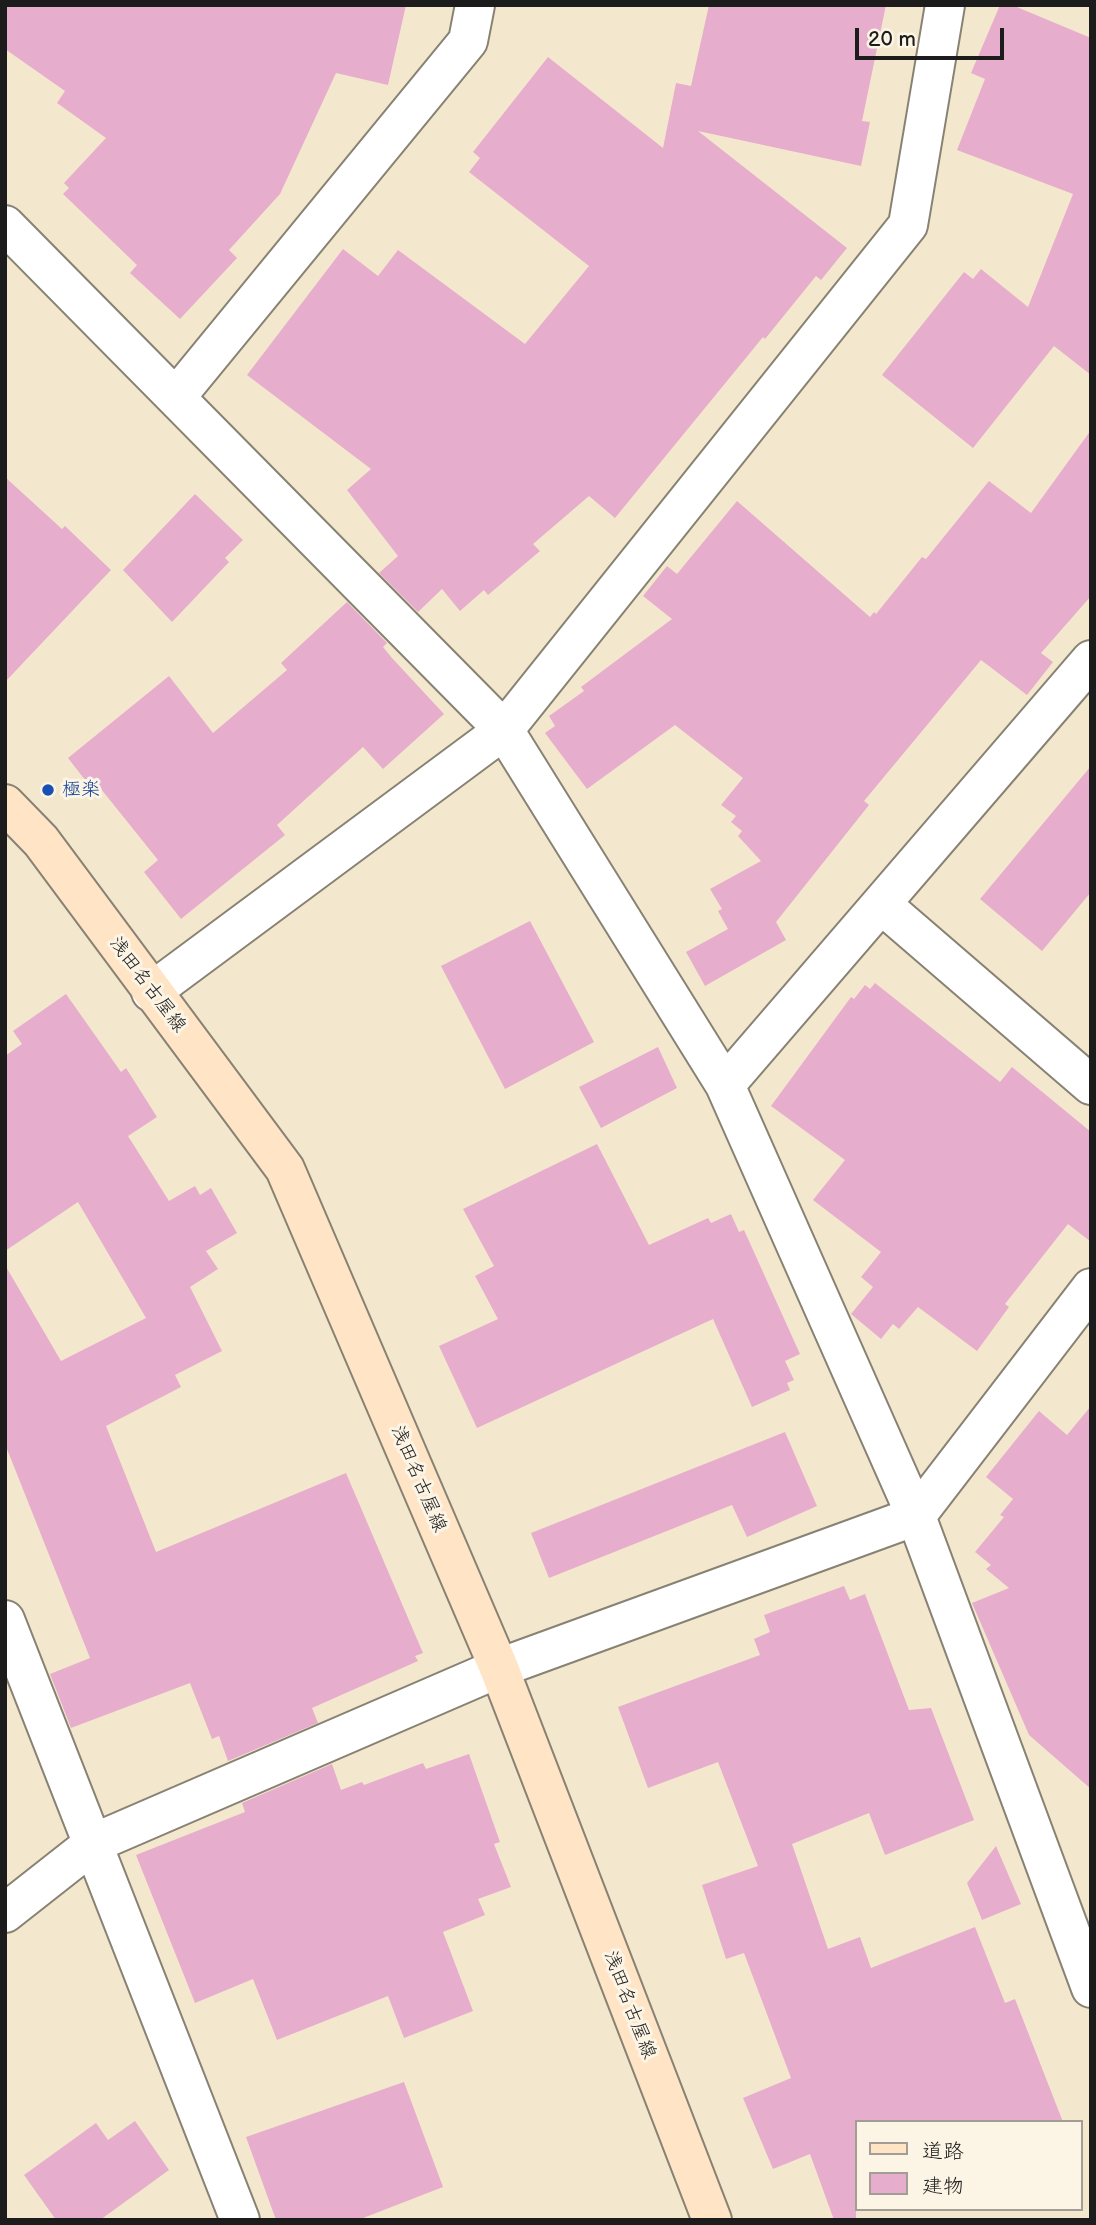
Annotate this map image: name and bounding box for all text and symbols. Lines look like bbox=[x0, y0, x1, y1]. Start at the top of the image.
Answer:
scale bar bbox=[858, 14, 1007, 58]
text: 20 m bbox=[868, 27, 916, 52]
place label: 極楽 bbox=[62, 779, 100, 801]
marker: 極楽 bbox=[40, 782, 56, 798]
street label: 浅田名古屋線 bbox=[104, 933, 190, 1037]
street label: 浅田名古屋線 bbox=[385, 1422, 451, 1536]
street label: 浅田名古屋線 bbox=[598, 1948, 660, 2062]
legend bbox=[855, 2120, 1082, 2211]
text: 道路 bbox=[922, 2139, 964, 2164]
text: 建物 bbox=[922, 2174, 964, 2199]

